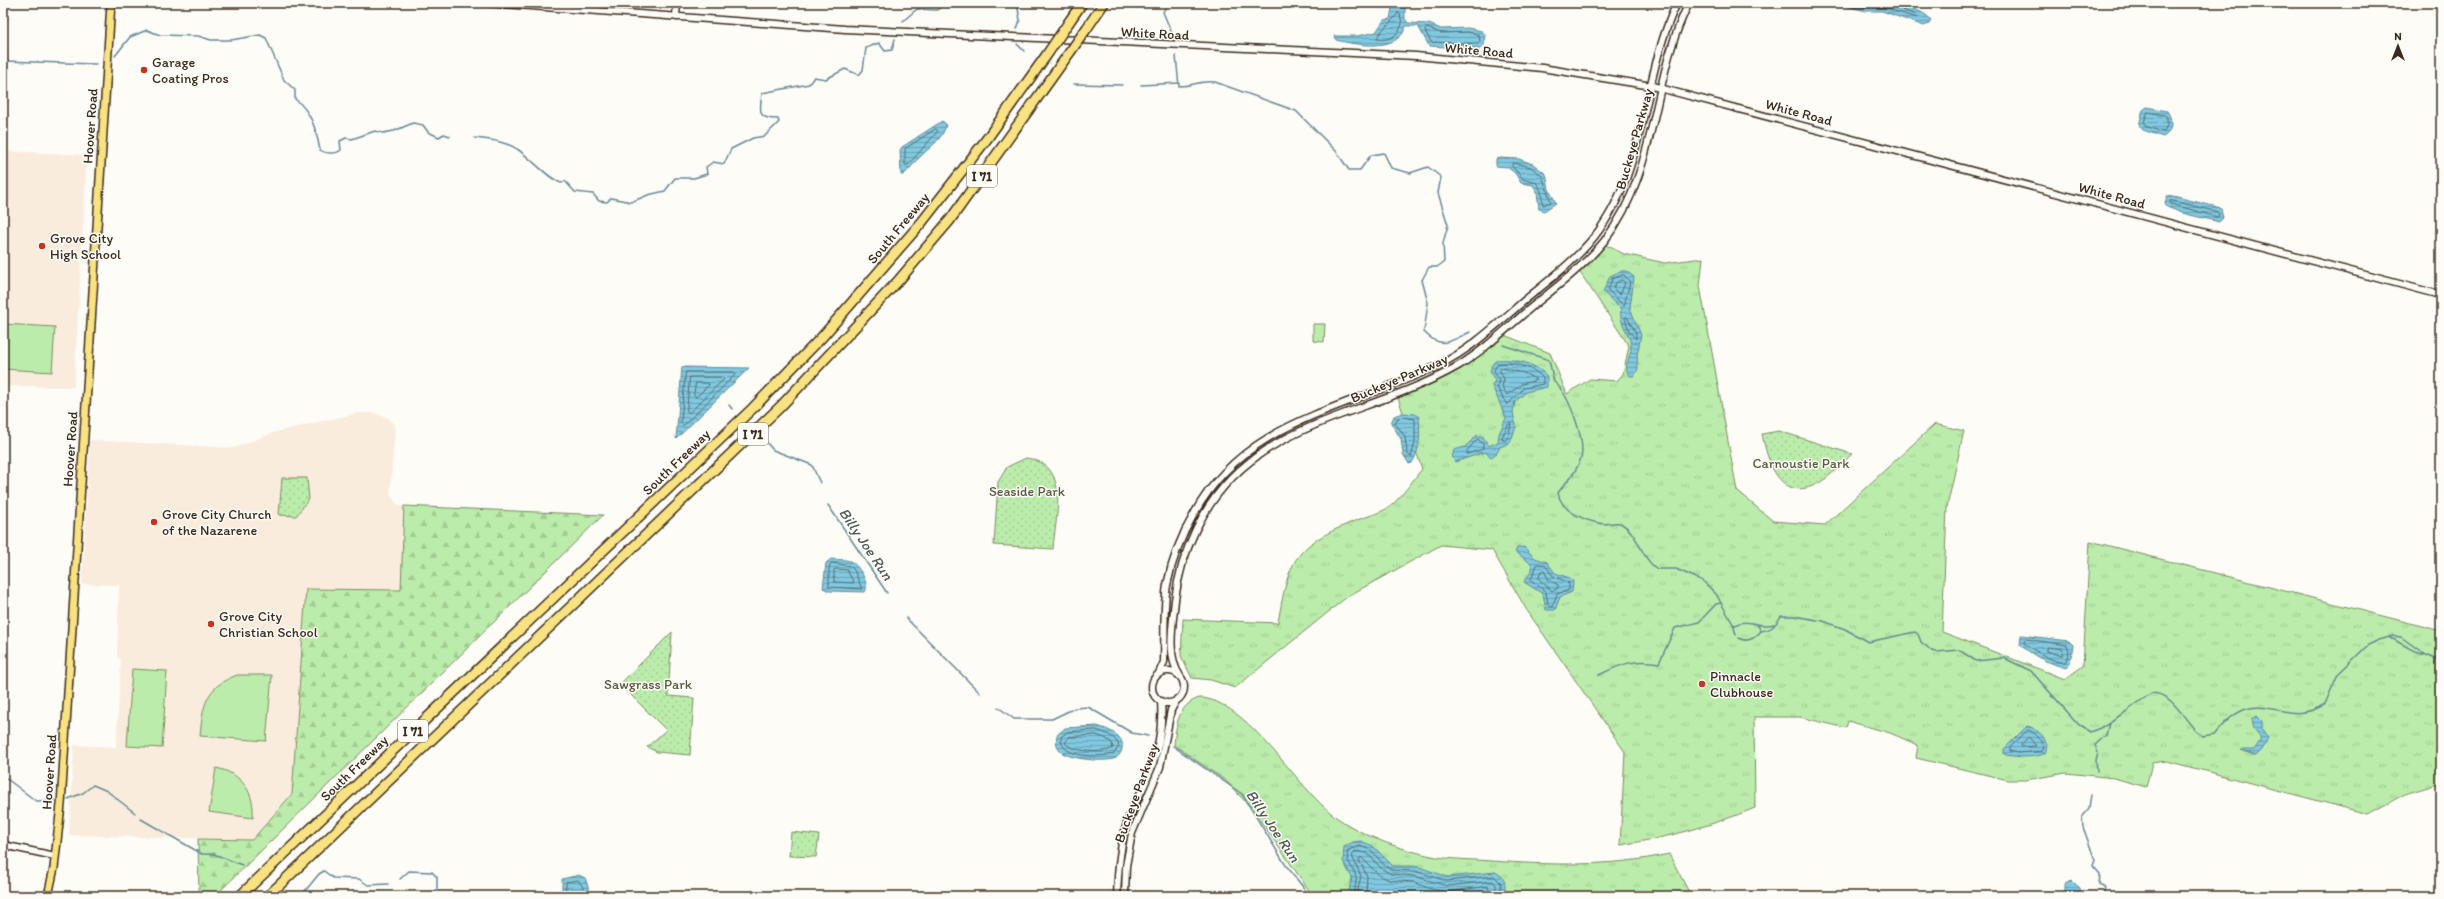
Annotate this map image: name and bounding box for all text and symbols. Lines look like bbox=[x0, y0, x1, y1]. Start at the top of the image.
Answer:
street label: White Road bbox=[1120, 23, 1190, 44]
north arrow bbox=[2378, 26, 2418, 66]
text: N bbox=[2394, 30, 2402, 43]
street label: White Road bbox=[1444, 39, 1514, 62]
place label: Garage Coating Pros bbox=[152, 54, 229, 87]
marker: Garage Coating Pros bbox=[139, 65, 149, 75]
street label: Buckeye Parkway bbox=[1612, 86, 1657, 192]
street label: Hoover Road bbox=[79, 87, 102, 164]
street label: White Road bbox=[1763, 95, 1835, 130]
road number: I 71 bbox=[967, 165, 997, 187]
street label: White Road bbox=[2076, 178, 2148, 213]
street label: South Freeway bbox=[864, 189, 933, 267]
place label: Grove City High School bbox=[50, 230, 121, 263]
marker: Grove City High School bbox=[37, 241, 47, 251]
street label: Buckeye Parkway bbox=[1348, 350, 1451, 407]
street label: Hoover Road bbox=[59, 410, 82, 487]
road number: I 71 bbox=[738, 423, 768, 445]
street label: South Freeway bbox=[639, 426, 714, 499]
park label: Carnoustie Park bbox=[1753, 455, 1850, 472]
park label: Seaside Park bbox=[989, 483, 1066, 500]
water label: Billy Joe Run bbox=[835, 504, 897, 584]
place label: Grove City Church of the Nazarene bbox=[162, 506, 271, 539]
marker: Grove City Church of the Nazarene bbox=[149, 517, 159, 527]
place label: Grove City Christian School bbox=[219, 608, 318, 641]
marker: Grove City Christian School bbox=[206, 619, 216, 629]
place label: Pinnacle Clubhouse bbox=[1710, 668, 1774, 701]
park label: Sawgrass Park bbox=[604, 676, 693, 693]
marker: Pinnacle Clubhouse bbox=[1697, 679, 1707, 689]
road number: I 71 bbox=[398, 720, 428, 742]
street label: South Freeway bbox=[317, 732, 392, 805]
street label: Hoover Road bbox=[38, 733, 61, 810]
street label: Buckeye Parkway bbox=[1111, 741, 1162, 845]
water label: Billy Joe Run bbox=[1242, 786, 1304, 866]

